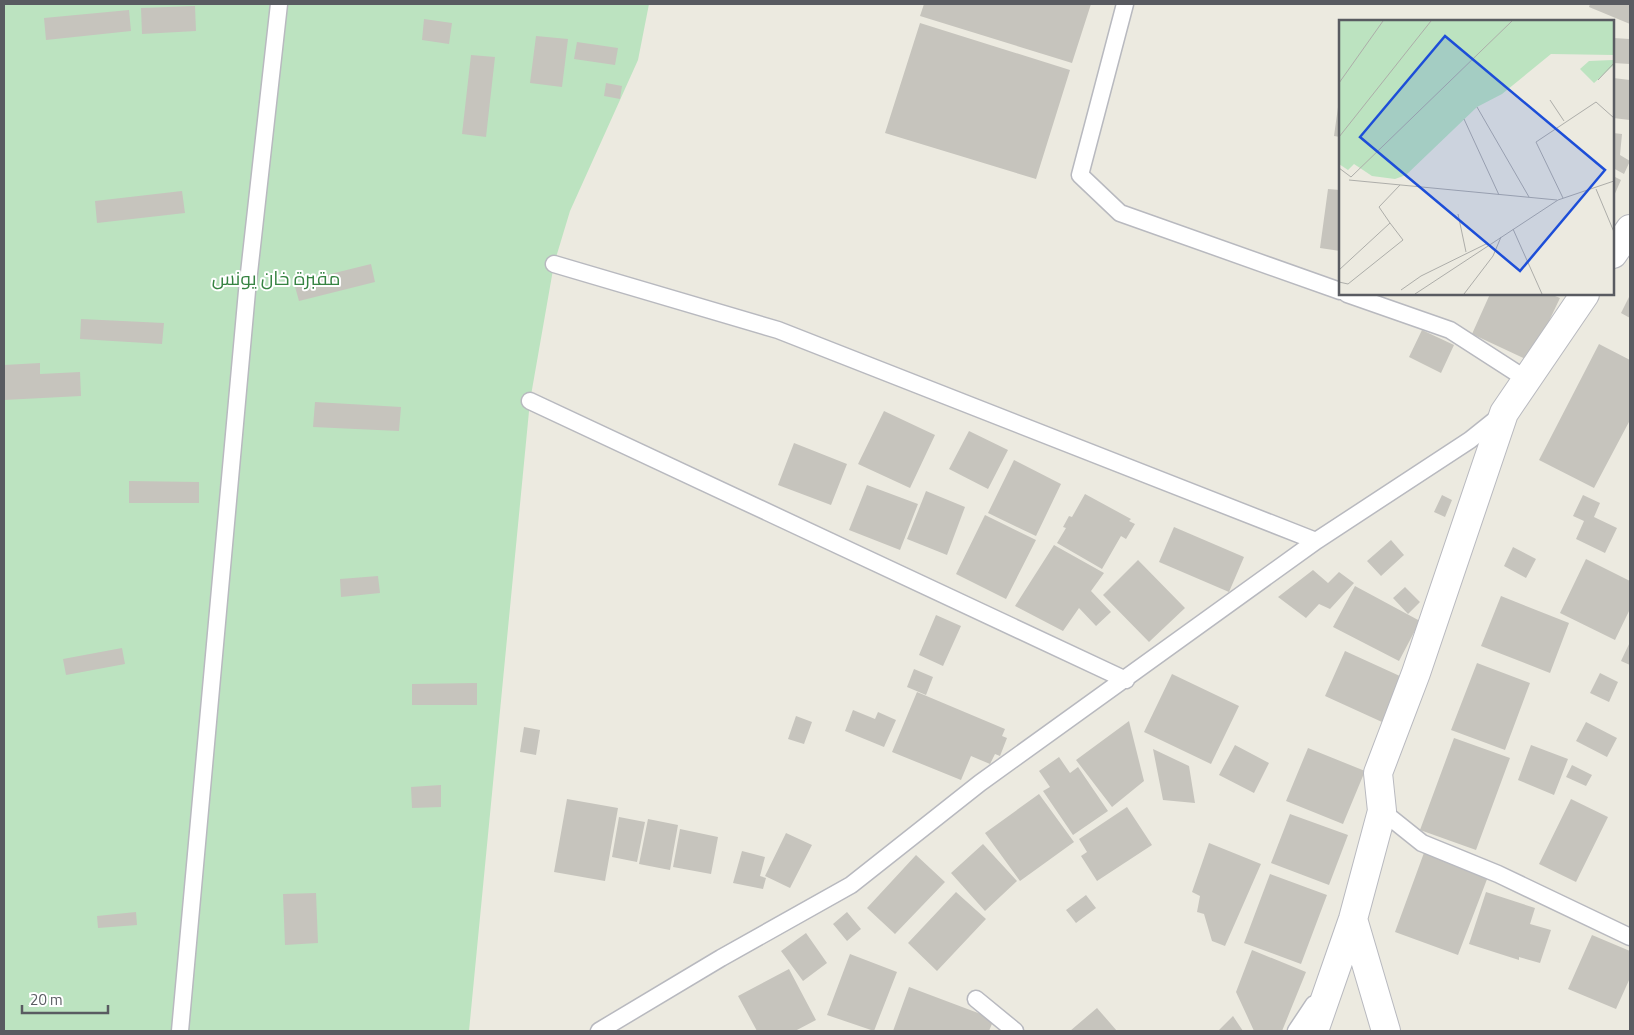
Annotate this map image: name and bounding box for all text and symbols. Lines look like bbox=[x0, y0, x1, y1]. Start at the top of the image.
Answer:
inset map bbox=[1339, 20, 1614, 295]
park label: مقبرة خان يونس bbox=[212, 263, 340, 292]
scale bar bbox=[22, 982, 109, 1014]
text: 20 m bbox=[30, 988, 63, 1011]

